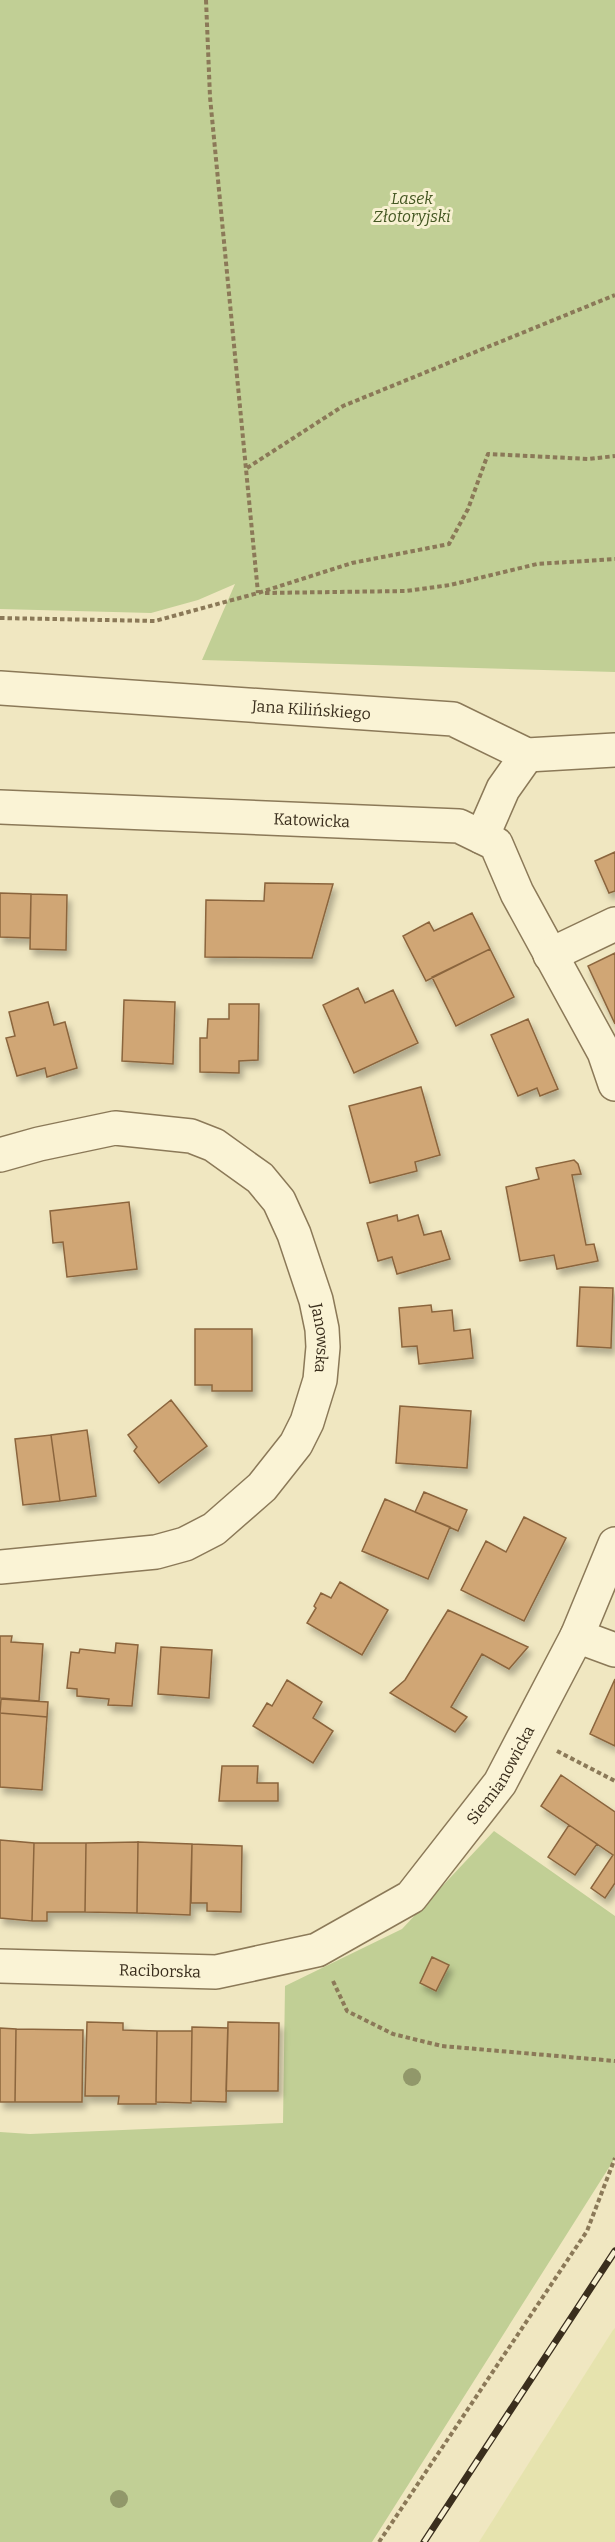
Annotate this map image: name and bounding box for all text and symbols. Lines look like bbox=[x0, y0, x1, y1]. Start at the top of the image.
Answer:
park label: Lasek Złotoryjski bbox=[373, 189, 451, 226]
street label: Jana Kilińskiego bbox=[250, 696, 371, 723]
street label: Katowicka bbox=[273, 809, 351, 831]
street label: Janowska bbox=[307, 1300, 333, 1374]
street label: Siemianowicka bbox=[462, 1722, 538, 1828]
street label: Raciborska bbox=[119, 1960, 202, 1981]

